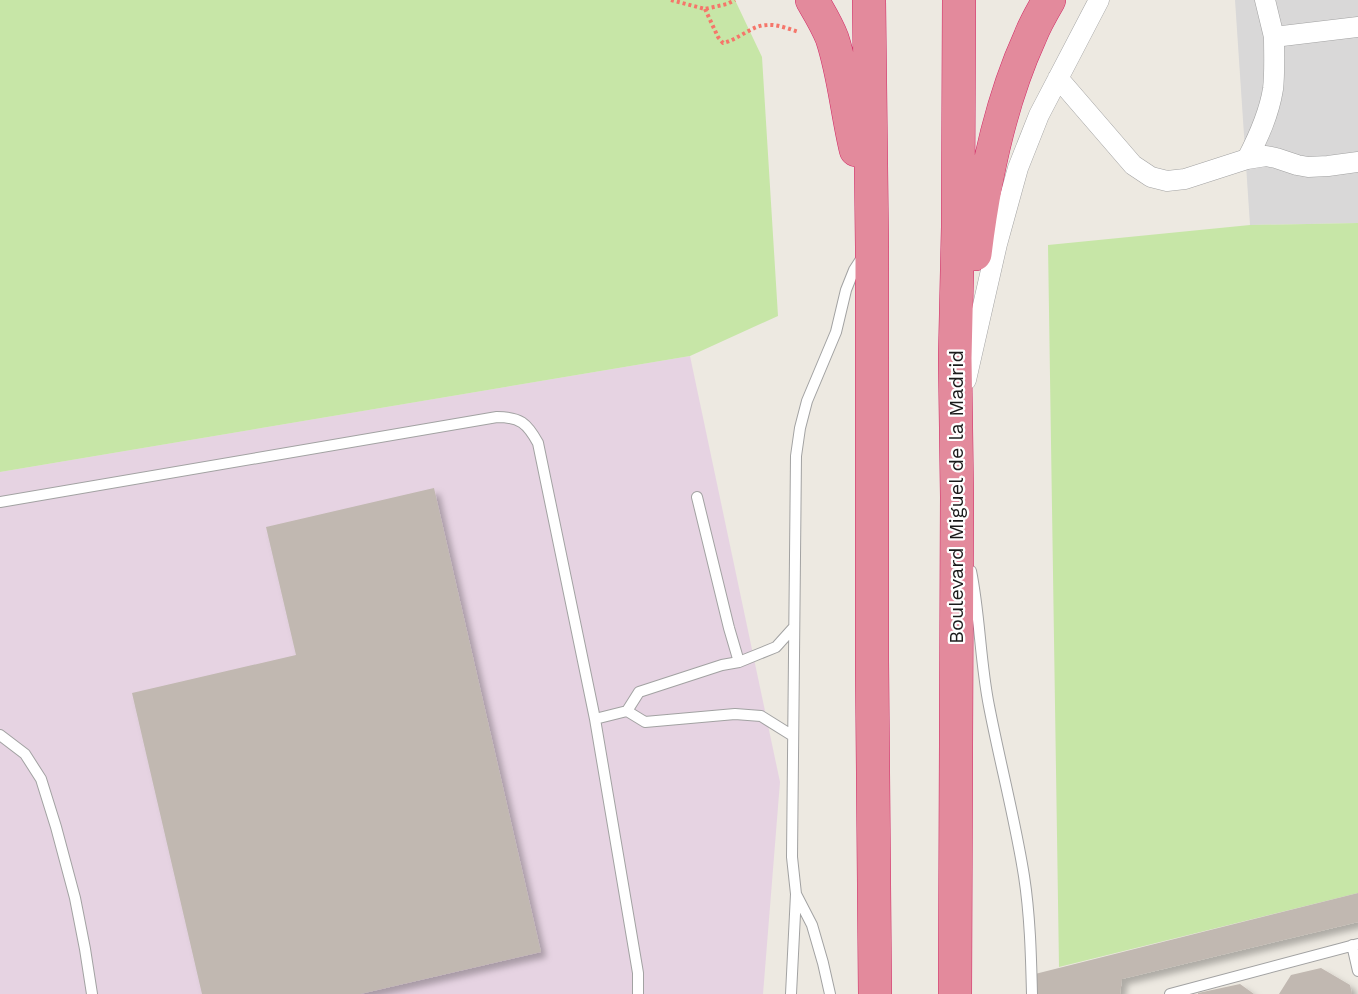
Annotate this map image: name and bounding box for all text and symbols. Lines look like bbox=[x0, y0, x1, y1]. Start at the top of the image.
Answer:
street label: Boulevard Miguel de la Madrid bbox=[944, 350, 968, 644]

